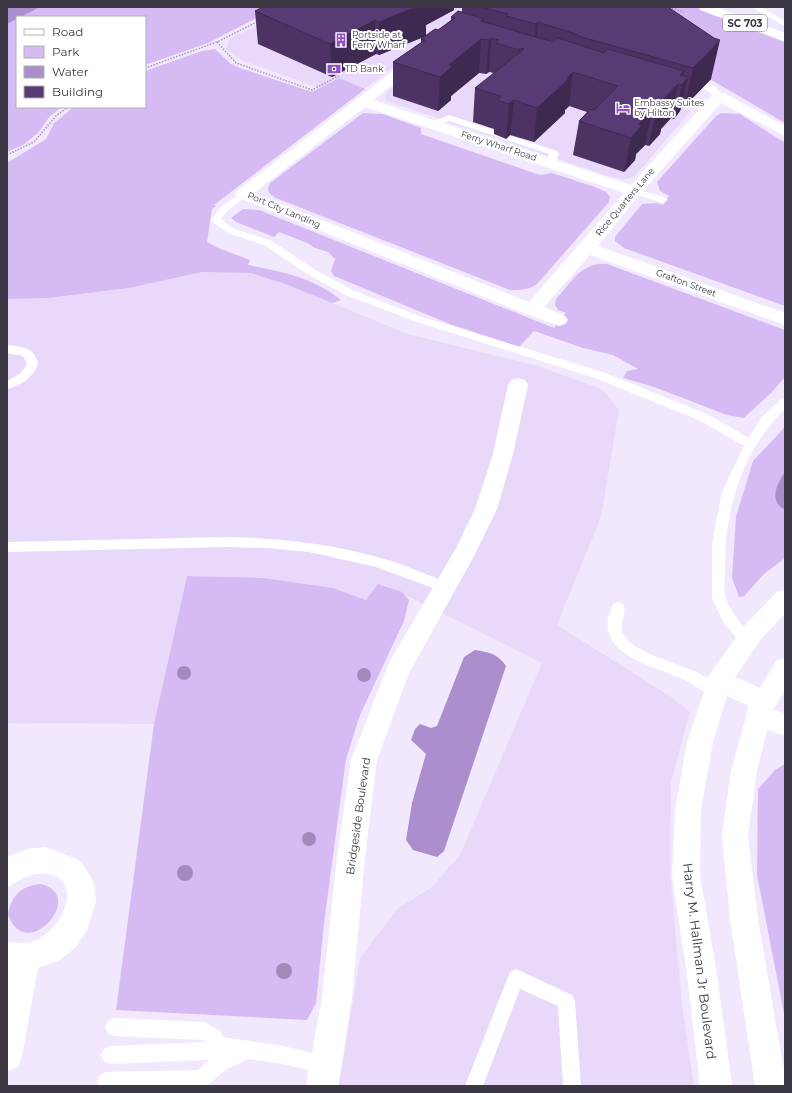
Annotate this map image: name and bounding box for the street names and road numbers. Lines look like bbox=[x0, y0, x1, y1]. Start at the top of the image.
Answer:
road number: SC 703 bbox=[723, 15, 767, 31]
street label: Ferry Wharf Road bbox=[460, 128, 538, 163]
street label: Rice Quarters Lane bbox=[593, 165, 657, 238]
street label: Port City Landing bbox=[246, 189, 322, 230]
street label: Grafton Street bbox=[655, 267, 718, 299]
street label: Bridgeside Boulevard bbox=[343, 756, 373, 876]
street label: Harry M. Hallman Jr Boulevard bbox=[680, 862, 720, 1060]

